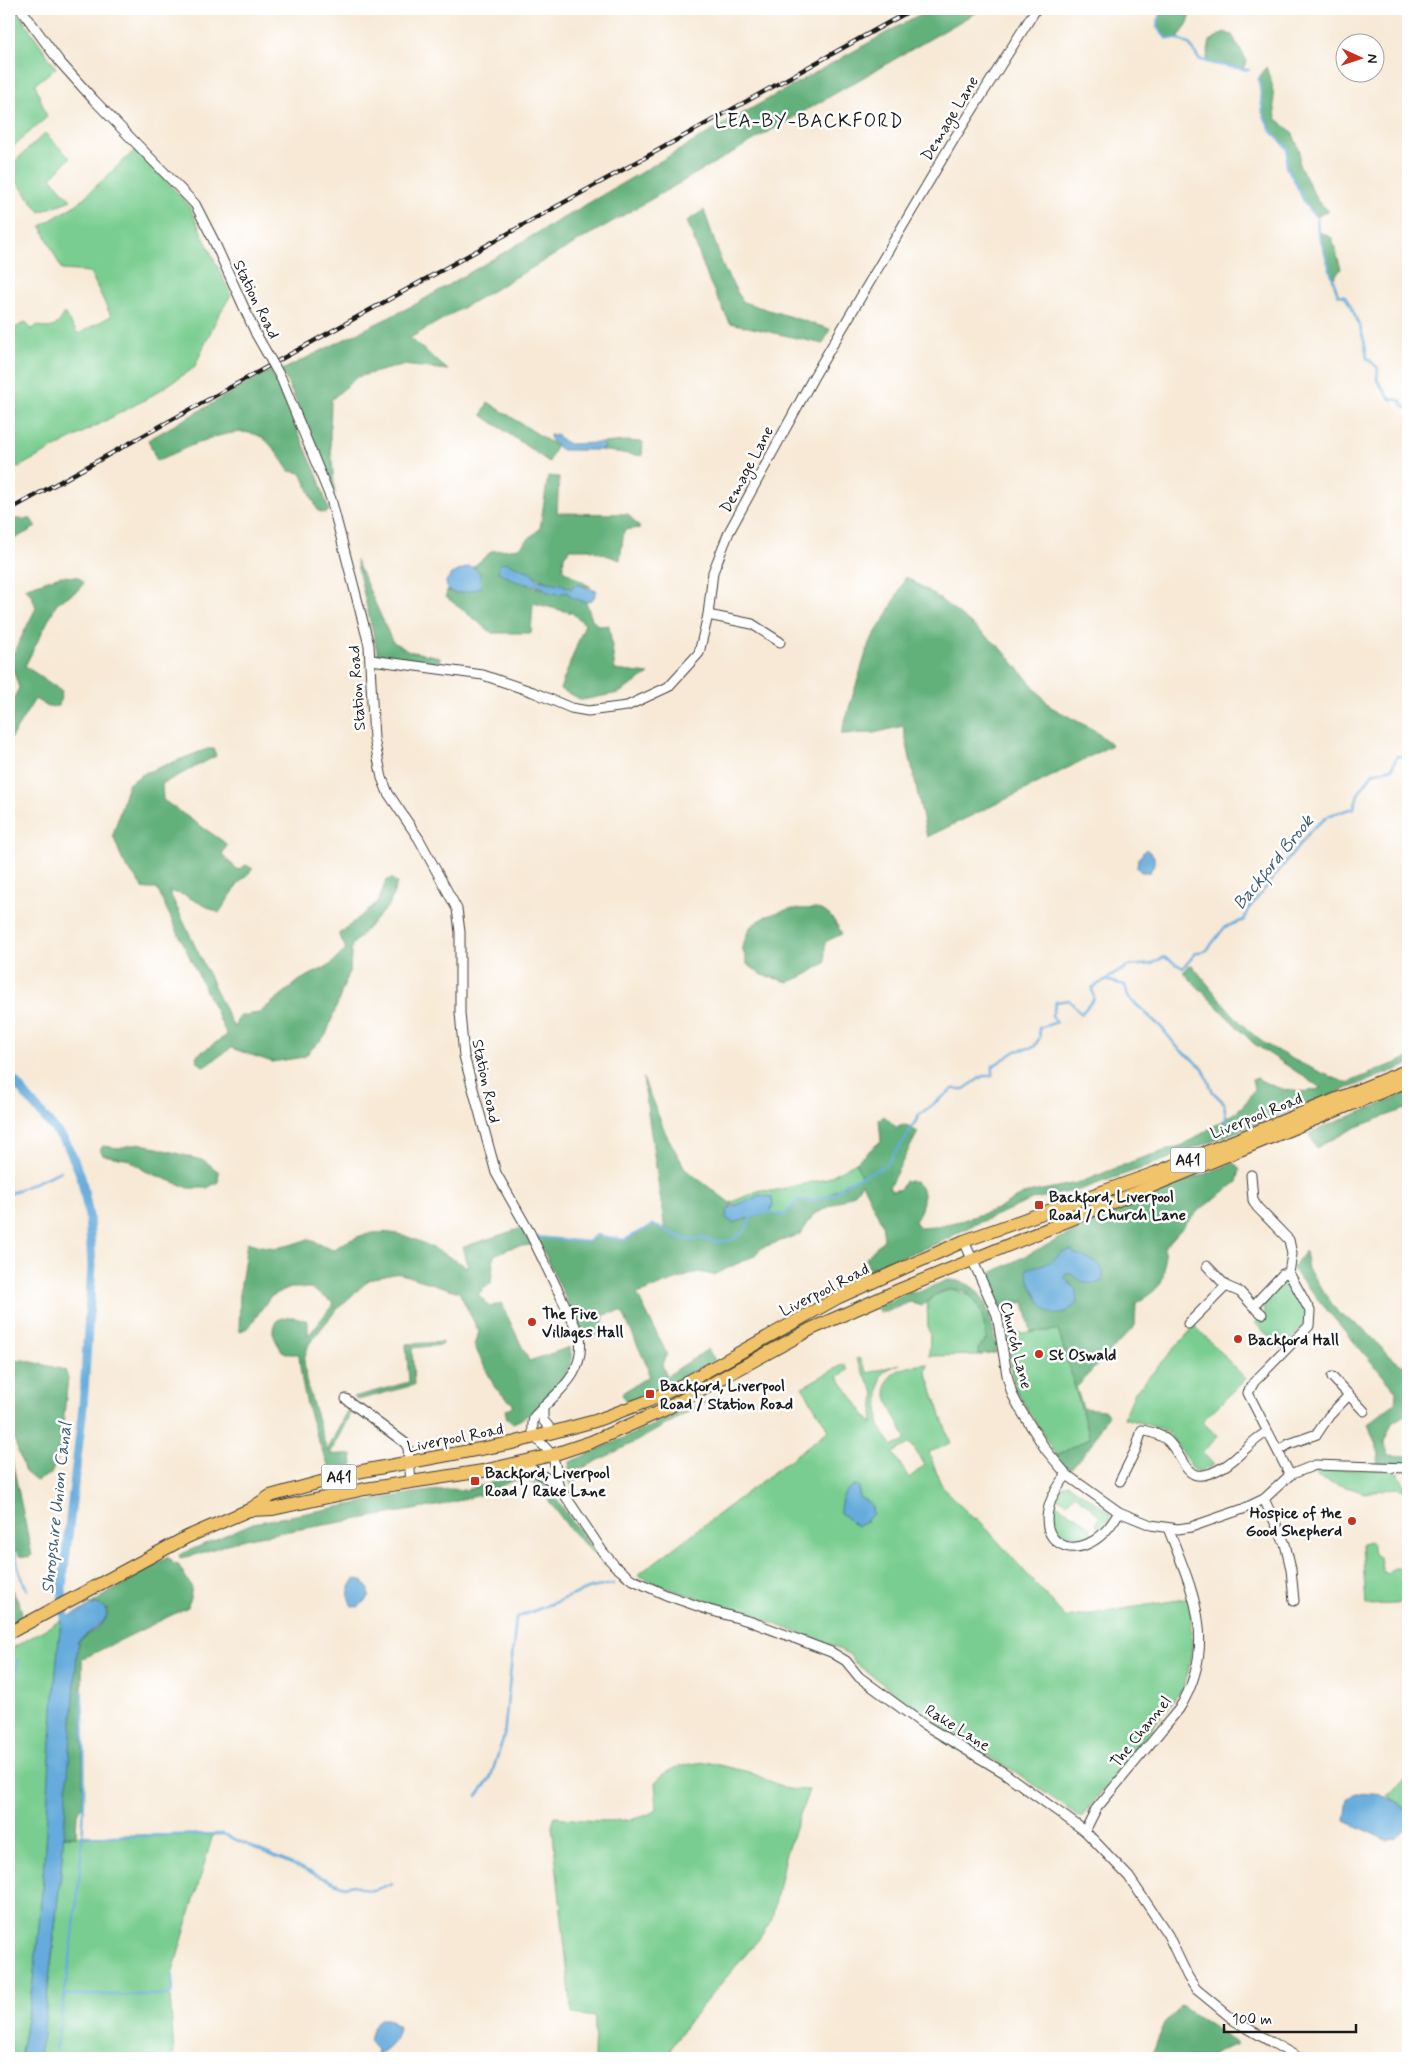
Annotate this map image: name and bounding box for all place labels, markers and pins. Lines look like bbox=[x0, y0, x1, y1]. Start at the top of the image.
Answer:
place label: Backford, Liverpool Road / Church Lane bbox=[1049, 1187, 1186, 1226]
marker: Backford, Liverpool Road / Church Lane bbox=[1033, 1199, 1045, 1211]
place label: The Five Villages Hall bbox=[542, 1304, 624, 1344]
marker: The Five Villages Hall bbox=[526, 1316, 538, 1328]
place label: Backford Hall bbox=[1248, 1330, 1339, 1353]
marker: Backford Hall bbox=[1232, 1333, 1244, 1345]
place label: St Oswald bbox=[1049, 1345, 1116, 1366]
marker: St Oswald bbox=[1033, 1348, 1045, 1360]
place label: Backford, Liverpool Road / Station Road bbox=[660, 1376, 793, 1415]
marker: Backford, Liverpool Road / Station Road bbox=[644, 1388, 656, 1400]
place label: Backford, Liverpool Road / Rake Lane bbox=[485, 1463, 610, 1502]
marker: Backford, Liverpool Road / Rake Lane bbox=[469, 1475, 481, 1487]
place label: Hospice of the Good Shepherd bbox=[1246, 1503, 1342, 1542]
marker: Hospice of the Good Shepherd bbox=[1346, 1515, 1358, 1527]

